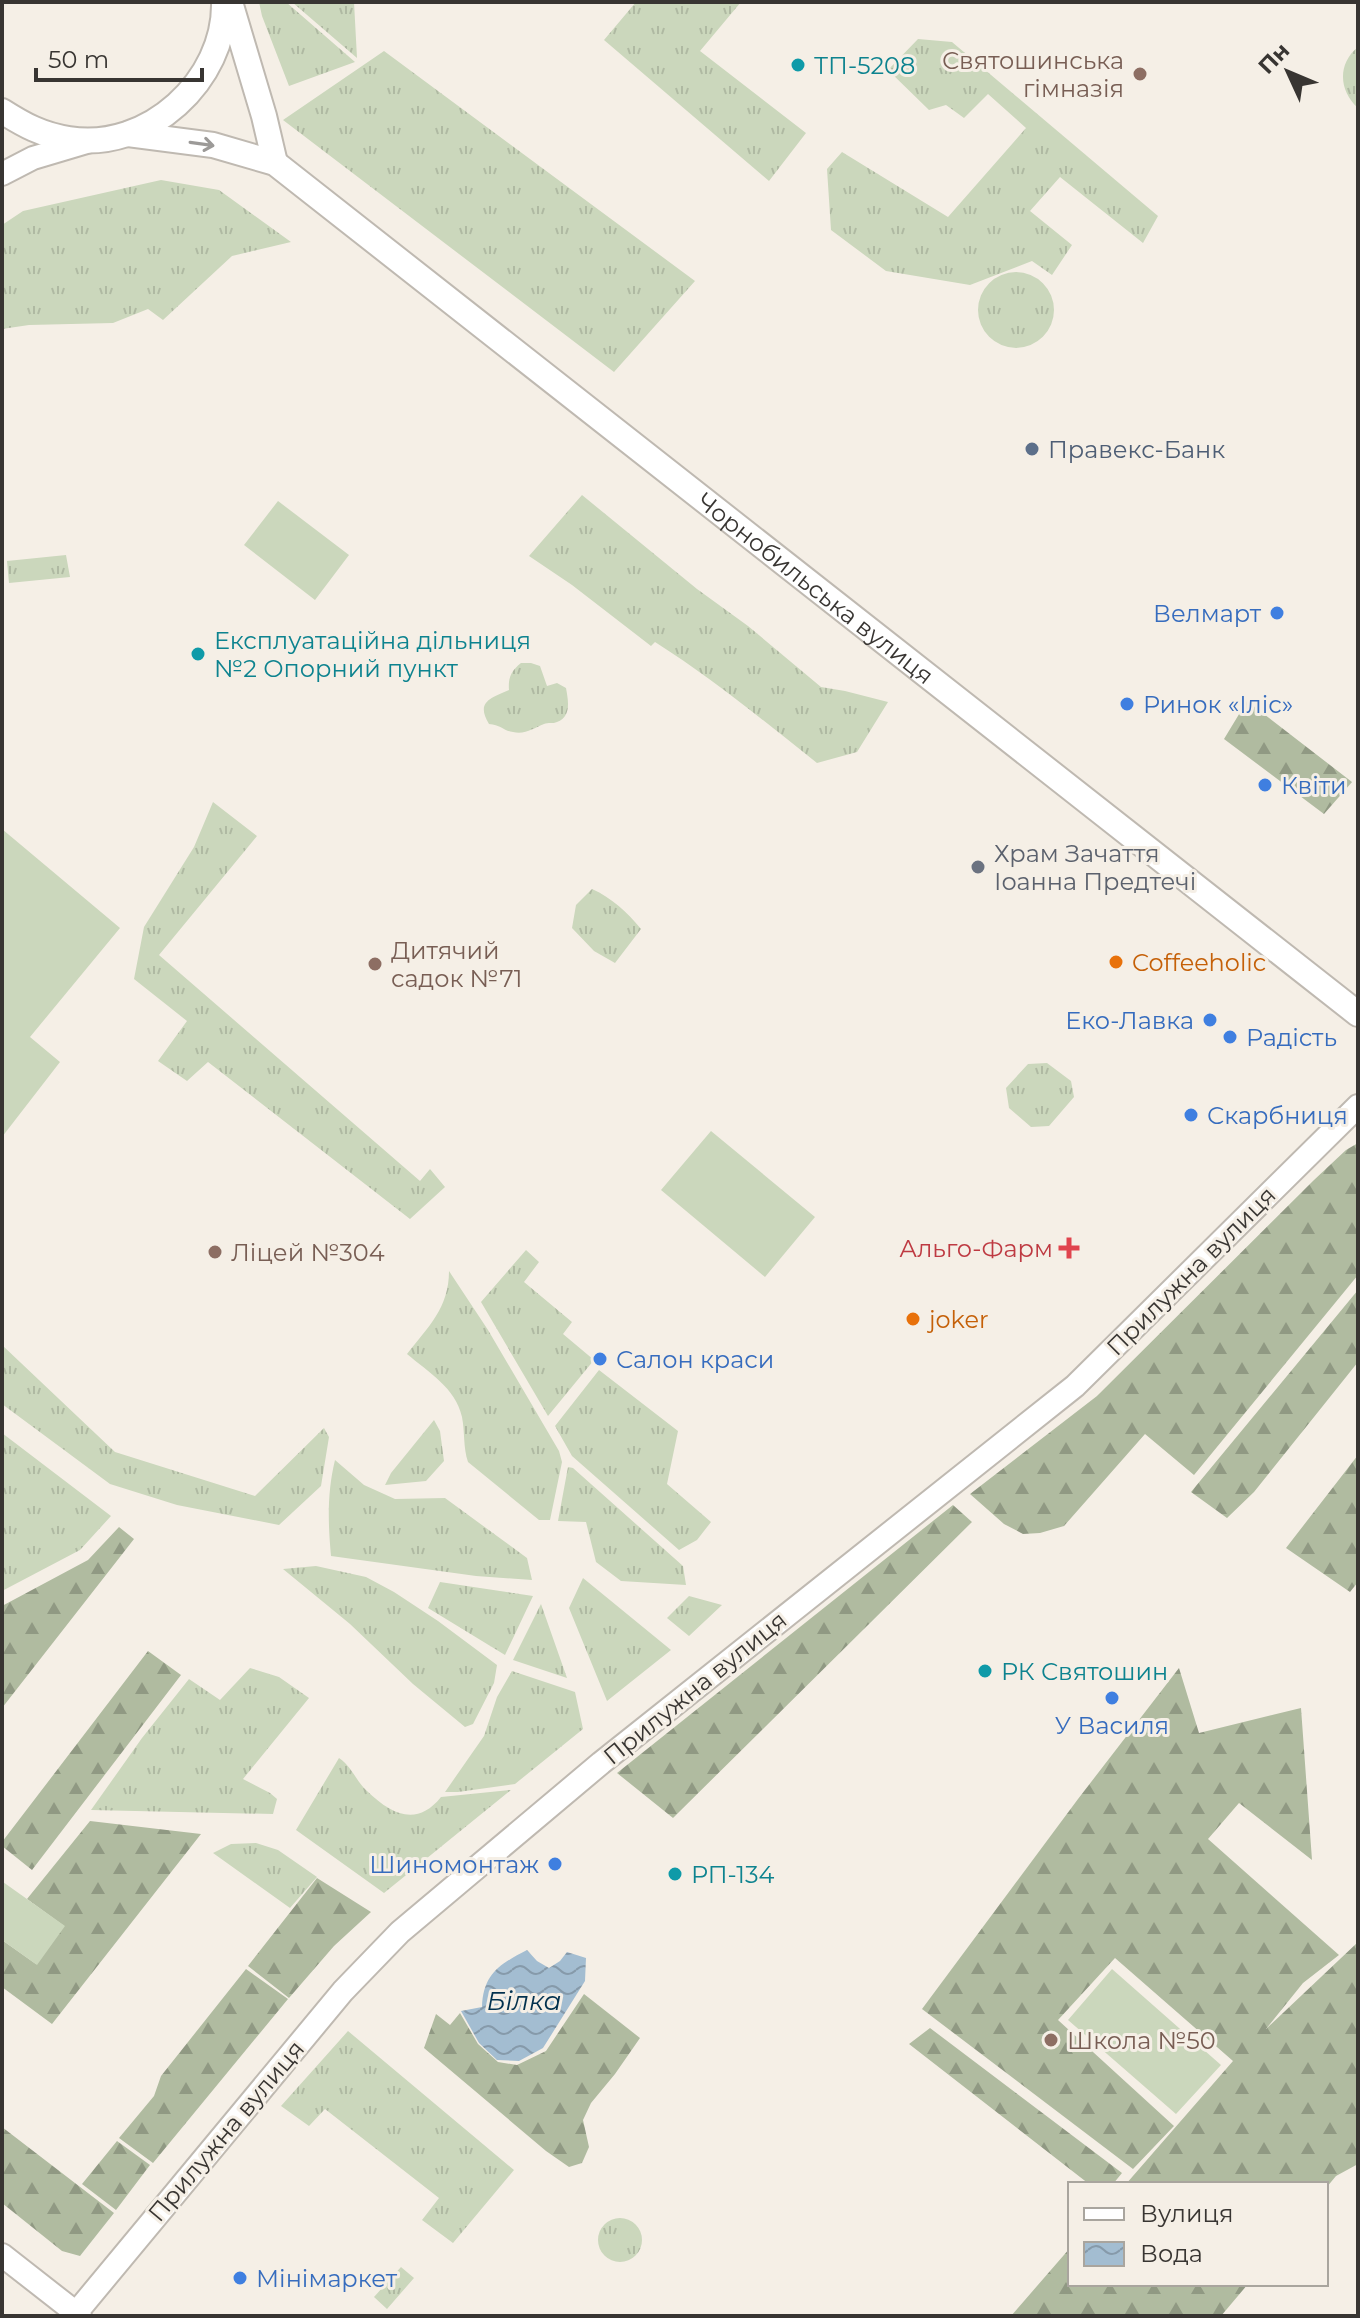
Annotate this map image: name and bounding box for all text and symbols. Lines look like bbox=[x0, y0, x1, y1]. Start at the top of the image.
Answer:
scale bar bbox=[36, 32, 202, 82]
north arrow bbox=[1248, 32, 1328, 112]
text: Пн bbox=[1253, 37, 1295, 80]
text: 50 m bbox=[48, 45, 109, 74]
place label: Святошинська гімназія bbox=[942, 46, 1124, 103]
place label: ТП-5208 bbox=[814, 51, 915, 80]
marker: ТП-5208 bbox=[789, 56, 807, 74]
marker: Святошинська гімназія bbox=[1131, 65, 1149, 83]
one-way arrow bbox=[189, 137, 214, 152]
place label: Правекс-Банк bbox=[1048, 435, 1225, 464]
marker: Правекс-Банк bbox=[1023, 440, 1041, 458]
street label: Чорнобильська вулиця bbox=[692, 486, 940, 690]
place label: Велмарт bbox=[1153, 599, 1262, 628]
marker: Велмарт bbox=[1268, 604, 1286, 622]
place label: Експлуатаційна дільниця №2 Опорний пункт bbox=[214, 626, 531, 683]
marker: Експлуатаційна дільниця №2 Опорний пункт bbox=[189, 645, 207, 663]
place label: Ринок «Іліс» bbox=[1143, 690, 1293, 719]
marker: Ринок «Іліс» bbox=[1118, 695, 1136, 713]
place label: Квіти bbox=[1281, 771, 1347, 800]
marker: Квіти bbox=[1256, 776, 1274, 794]
place label: Храм Зачаття Іоанна Предтечі bbox=[994, 839, 1196, 896]
marker: Храм Зачаття Іоанна Предтечі bbox=[969, 858, 987, 876]
place label: Дитячий садок №71 bbox=[391, 936, 522, 993]
place label: Coffeeholic bbox=[1132, 948, 1266, 977]
marker: Coffeeholic bbox=[1107, 953, 1125, 971]
marker: Дитячий садок №71 bbox=[366, 955, 384, 973]
place label: Еко-Лавка bbox=[1065, 1006, 1194, 1035]
marker: Еко-Лавка bbox=[1201, 1011, 1219, 1029]
place label: Радість bbox=[1246, 1023, 1337, 1052]
marker: Радість bbox=[1221, 1028, 1239, 1046]
place label: Скарбниця bbox=[1207, 1101, 1348, 1130]
marker: Скарбниця bbox=[1182, 1106, 1200, 1124]
street label: Прилужна вулиця bbox=[1100, 1180, 1282, 1362]
place label: Альго-Фарм bbox=[899, 1234, 1053, 1263]
place label: Ліцей №304 bbox=[231, 1238, 385, 1267]
marker: Альго-Фарм bbox=[1060, 1239, 1078, 1257]
marker: Ліцей №304 bbox=[206, 1243, 224, 1261]
place label: joker bbox=[926, 1305, 989, 1334]
marker: joker bbox=[904, 1310, 922, 1328]
place label: Салон краси bbox=[616, 1345, 774, 1374]
marker: Салон краси bbox=[591, 1350, 609, 1368]
street label: Прилужна вулиця bbox=[598, 1605, 792, 1771]
place label: РК Святошин bbox=[1001, 1657, 1168, 1686]
marker: РК Святошин bbox=[976, 1662, 994, 1680]
marker: У Василя bbox=[1103, 1689, 1121, 1707]
place label: У Василя bbox=[1055, 1711, 1169, 1740]
place label: Шиномонтаж bbox=[369, 1850, 539, 1879]
marker: Шиномонтаж bbox=[546, 1855, 564, 1873]
place label: РП-134 bbox=[691, 1860, 775, 1889]
marker: РП-134 bbox=[666, 1865, 684, 1883]
water label: Білка bbox=[486, 1985, 562, 2017]
place label: Школа №50 bbox=[1067, 2026, 1216, 2055]
marker: Школа №50 bbox=[1042, 2031, 1060, 2049]
street label: Прилужна вулиця bbox=[142, 2035, 310, 2227]
legend bbox=[1068, 2182, 1328, 2286]
text: Вулиця bbox=[1140, 2199, 1233, 2228]
text: Вода bbox=[1140, 2239, 1203, 2268]
place label: Мінімаркет bbox=[256, 2264, 398, 2293]
marker: Мінімаркет bbox=[231, 2269, 249, 2287]

